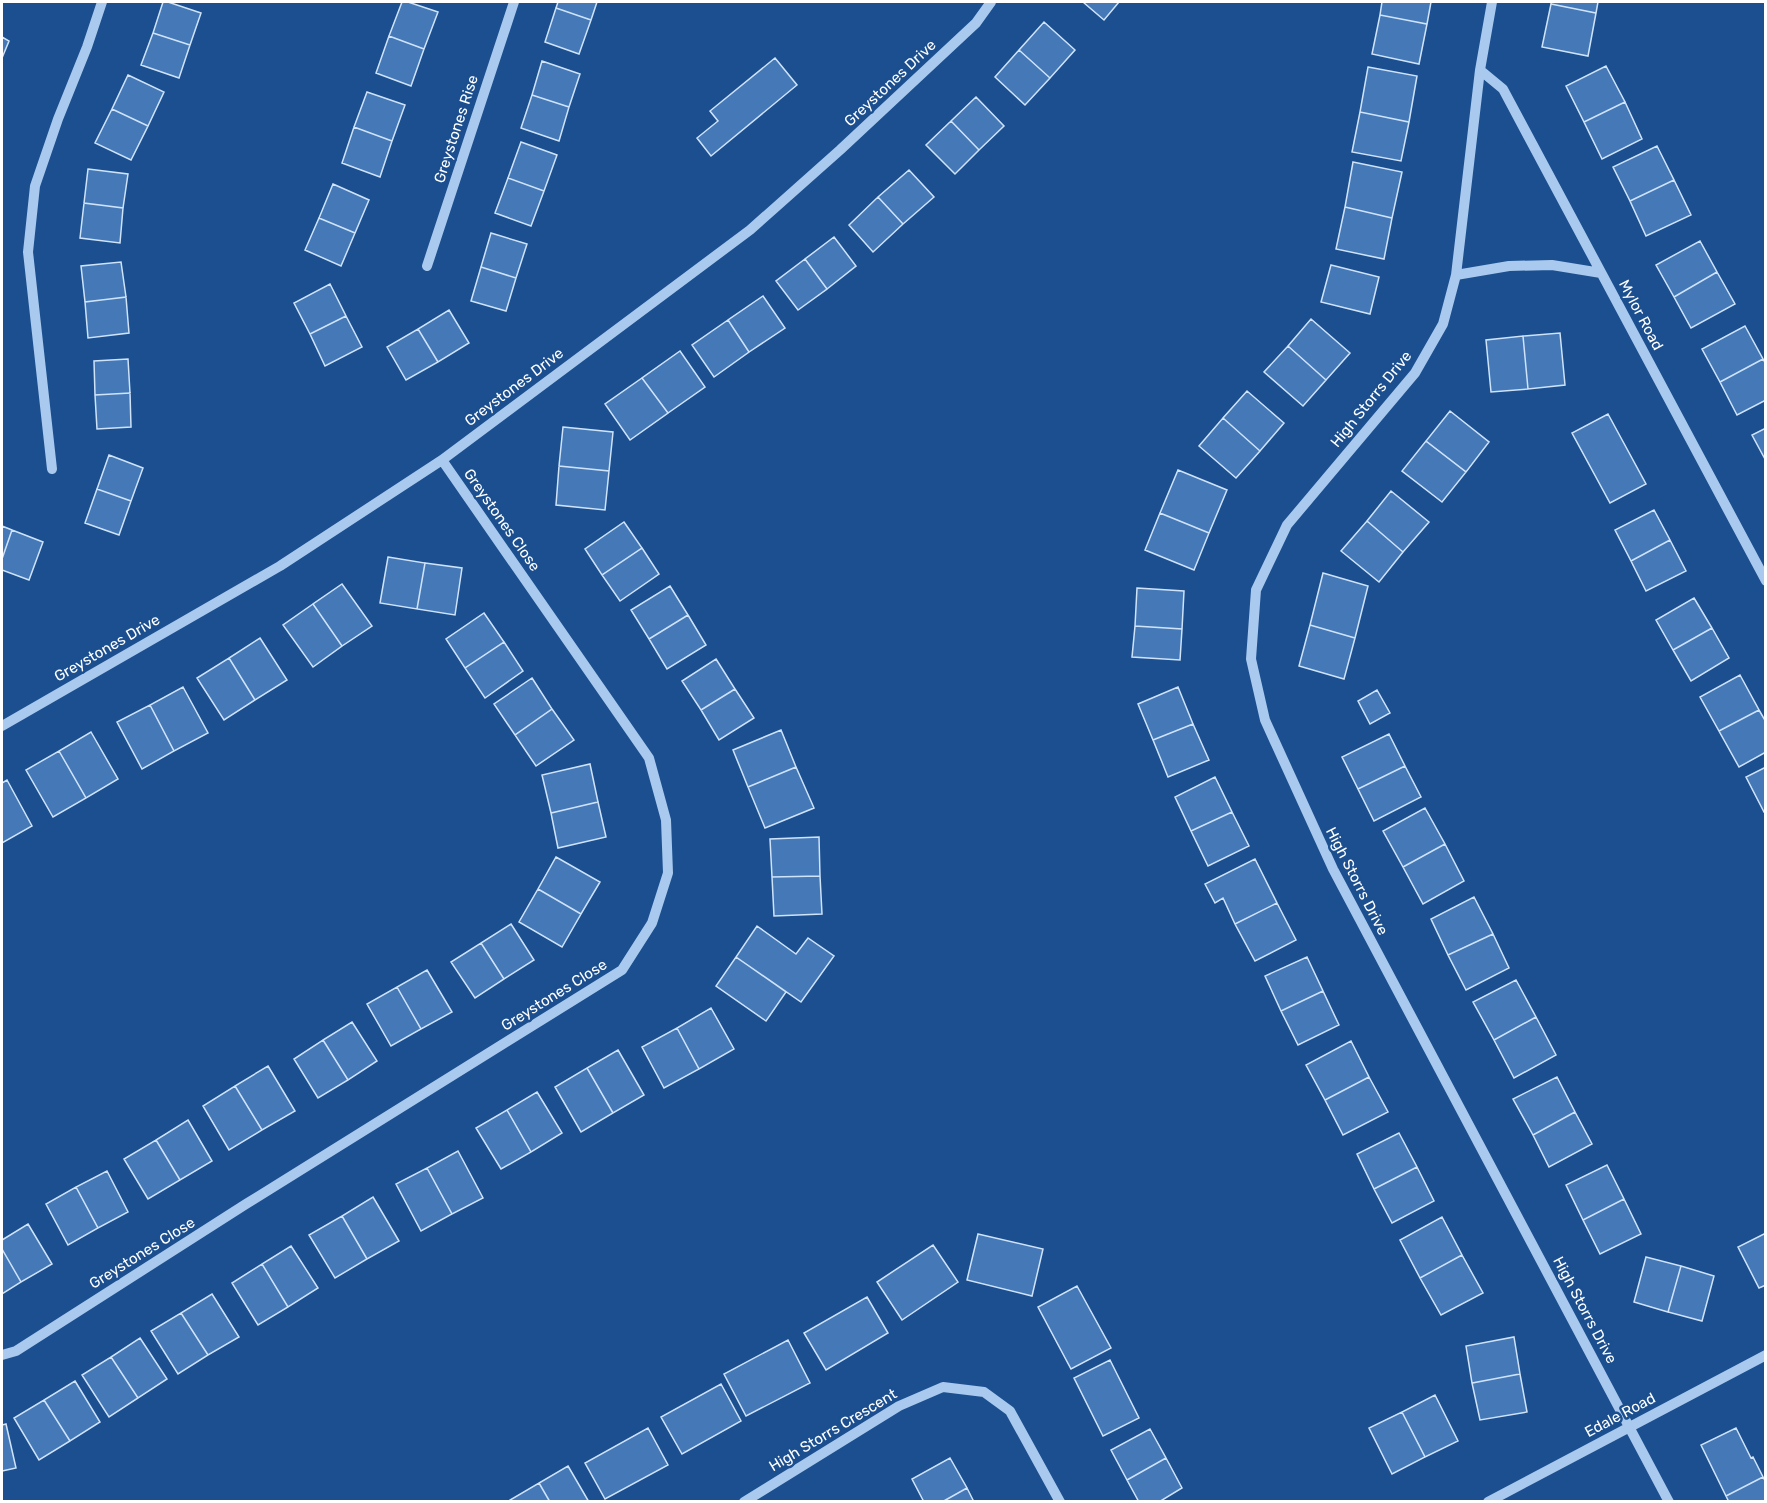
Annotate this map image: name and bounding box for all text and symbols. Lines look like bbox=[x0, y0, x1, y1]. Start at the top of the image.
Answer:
street label: Greystones Drive bbox=[840, 36, 940, 130]
street label: Greystones Rise bbox=[430, 73, 482, 185]
street label: Mylor Road bbox=[1615, 277, 1667, 353]
street label: Greystones Drive bbox=[461, 344, 567, 430]
street label: High Storrs Drive bbox=[1327, 347, 1415, 451]
street label: Greystones Close bbox=[460, 465, 544, 575]
street label: Greystones Drive bbox=[51, 610, 163, 686]
street label: High Storrs Drive bbox=[1322, 824, 1392, 938]
street label: Greystones Close bbox=[498, 955, 610, 1035]
street label: Greystones Close bbox=[86, 1213, 198, 1293]
street label: High Storrs Drive bbox=[1549, 1253, 1621, 1367]
street label: High Storrs Crescent bbox=[766, 1385, 900, 1475]
street label: Edale Road bbox=[1582, 1389, 1658, 1441]

